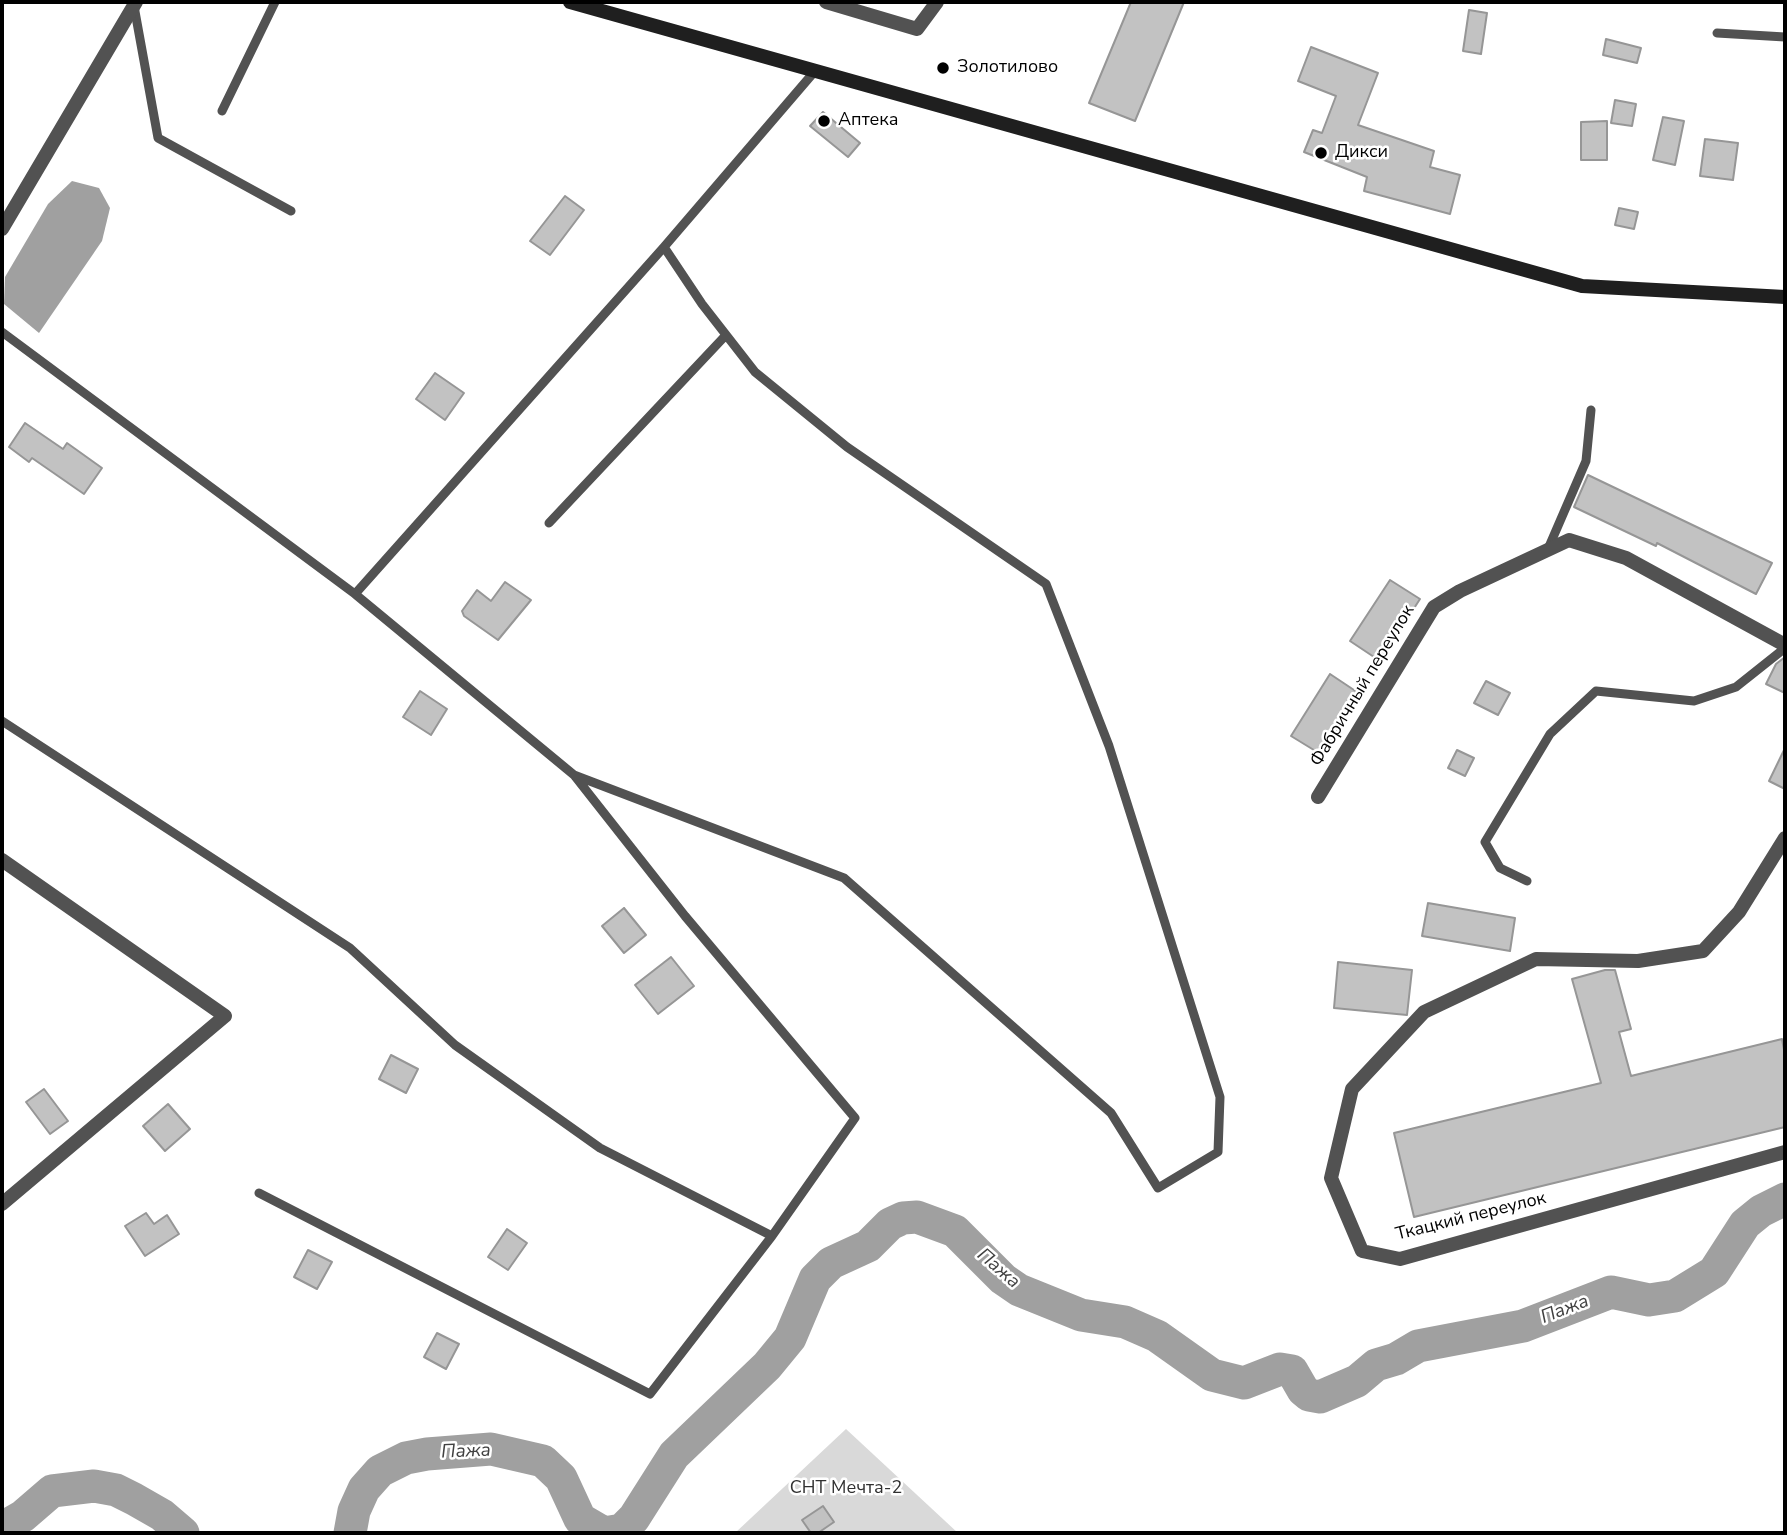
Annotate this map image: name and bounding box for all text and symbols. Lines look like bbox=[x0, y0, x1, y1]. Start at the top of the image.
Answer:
place label: Золотилово bbox=[957, 57, 1058, 79]
marker: Золотилово bbox=[935, 60, 951, 76]
place label: Аптека bbox=[838, 110, 899, 132]
marker: Аптека bbox=[816, 113, 832, 129]
place label: Дикси bbox=[1335, 142, 1388, 164]
marker: Дикси bbox=[1313, 145, 1329, 161]
street label: Фабричный переулок bbox=[1306, 601, 1420, 771]
street label: Ткацкий переулок bbox=[1394, 1188, 1548, 1246]
water label: Пажа bbox=[972, 1244, 1024, 1294]
water label: Пажа bbox=[1538, 1290, 1592, 1330]
water label: Пажа bbox=[441, 1440, 491, 1464]
park label: СНТ Мечта-2 bbox=[790, 1478, 902, 1500]

